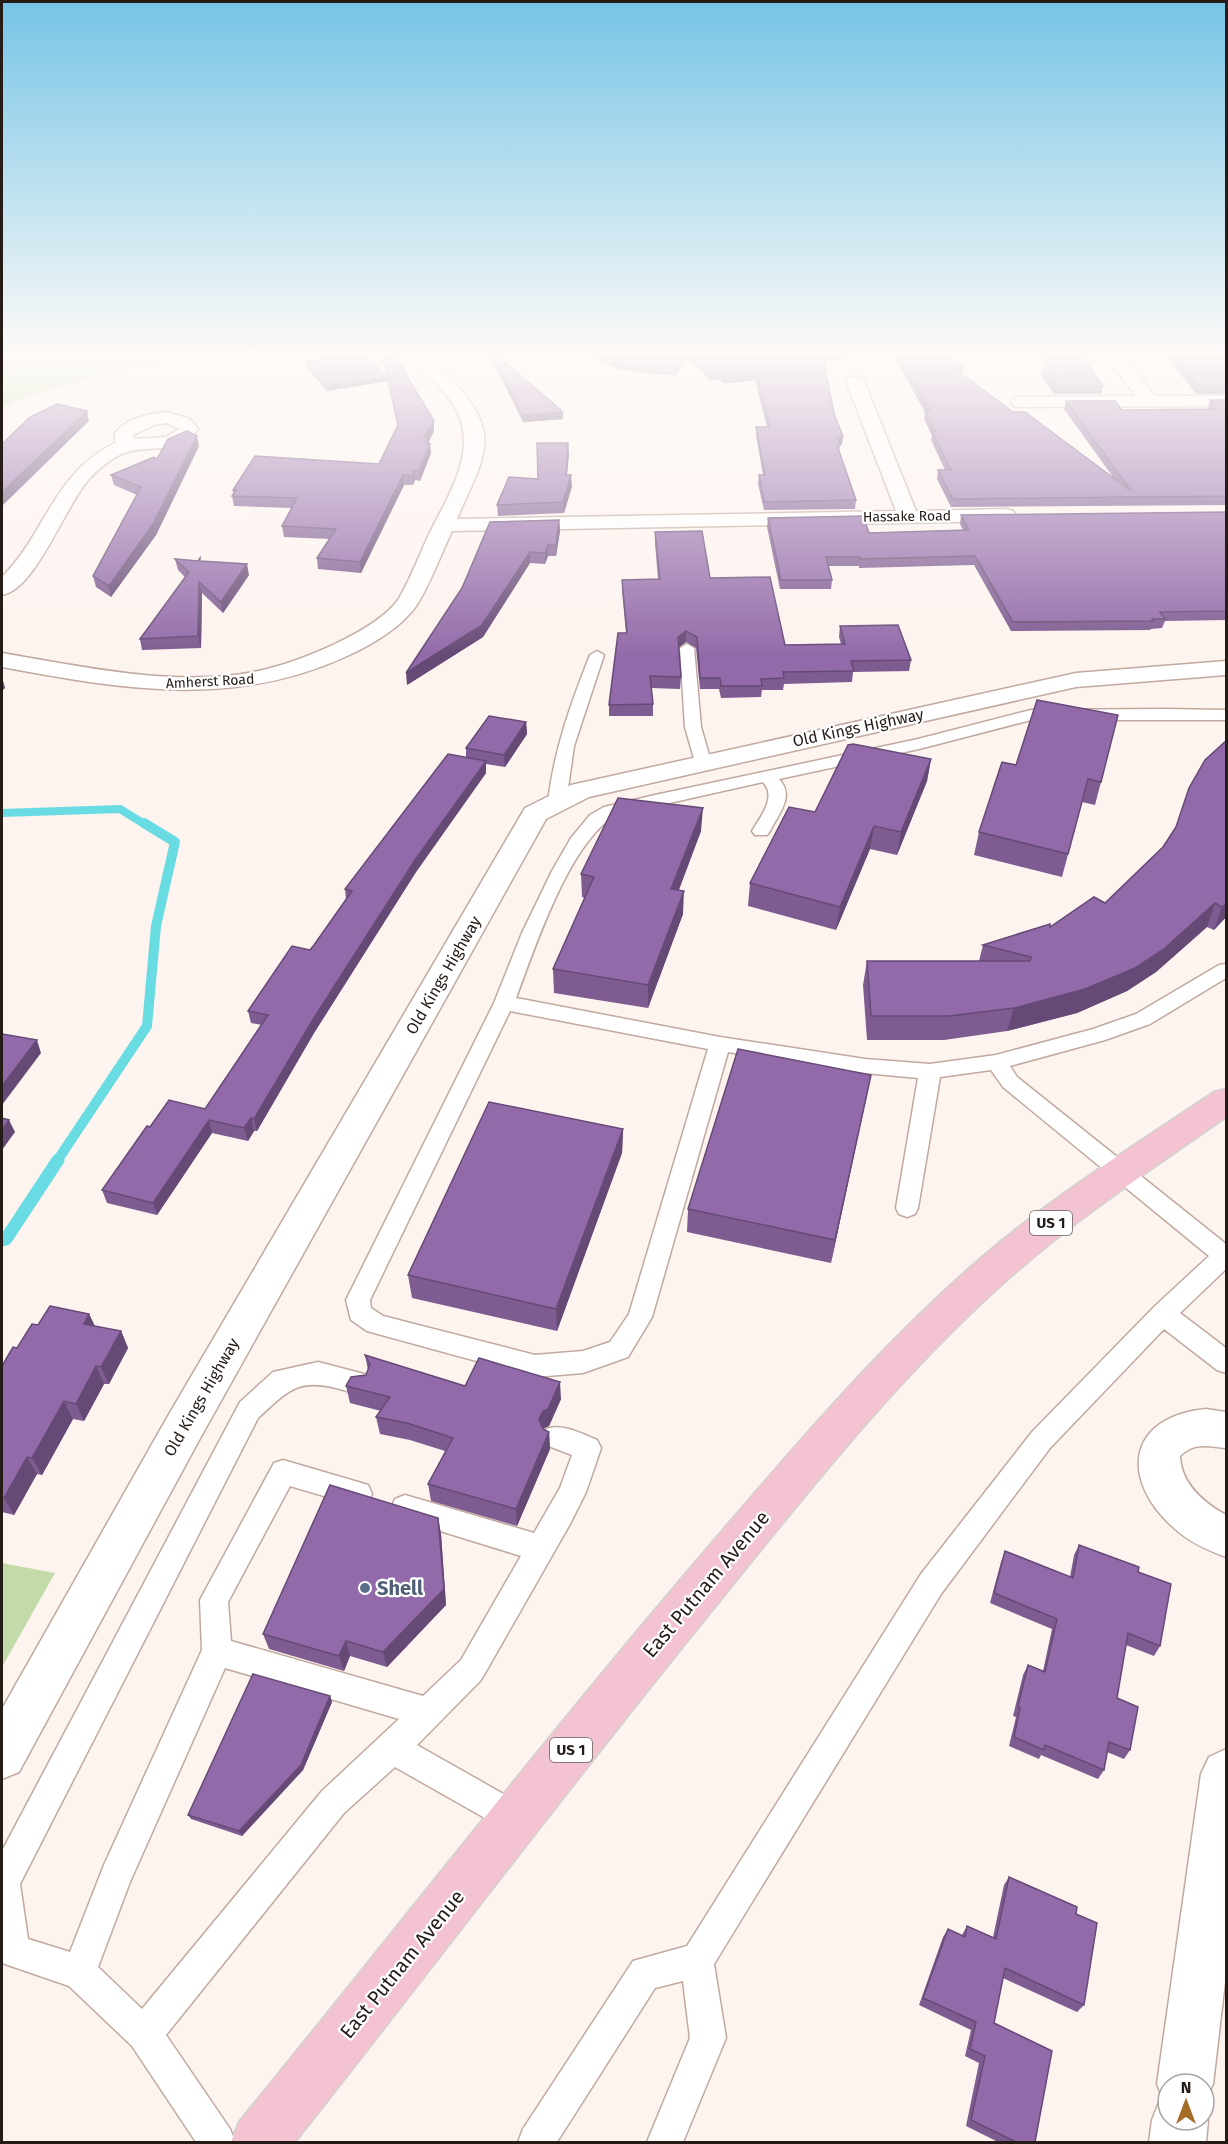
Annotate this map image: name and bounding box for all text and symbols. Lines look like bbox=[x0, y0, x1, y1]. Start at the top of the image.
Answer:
street label: Hassake Road bbox=[863, 507, 951, 526]
street label: Amherst Road bbox=[165, 671, 255, 692]
street label: Old Kings Highway bbox=[791, 704, 925, 751]
street label: Old Kings Highway bbox=[402, 913, 485, 1038]
road number: US 1 bbox=[1030, 1211, 1072, 1235]
street label: Old Kings Highway bbox=[160, 1335, 243, 1460]
street label: East Putnam Avenue bbox=[638, 1506, 774, 1662]
place label: Shell bbox=[377, 1576, 423, 1600]
marker: Shell bbox=[358, 1581, 372, 1595]
road number: US 1 bbox=[550, 1738, 592, 1762]
street label: East Putnam Avenue bbox=[335, 1885, 469, 2043]
north arrow bbox=[1156, 2072, 1216, 2132]
text: N bbox=[1181, 2078, 1191, 2097]

